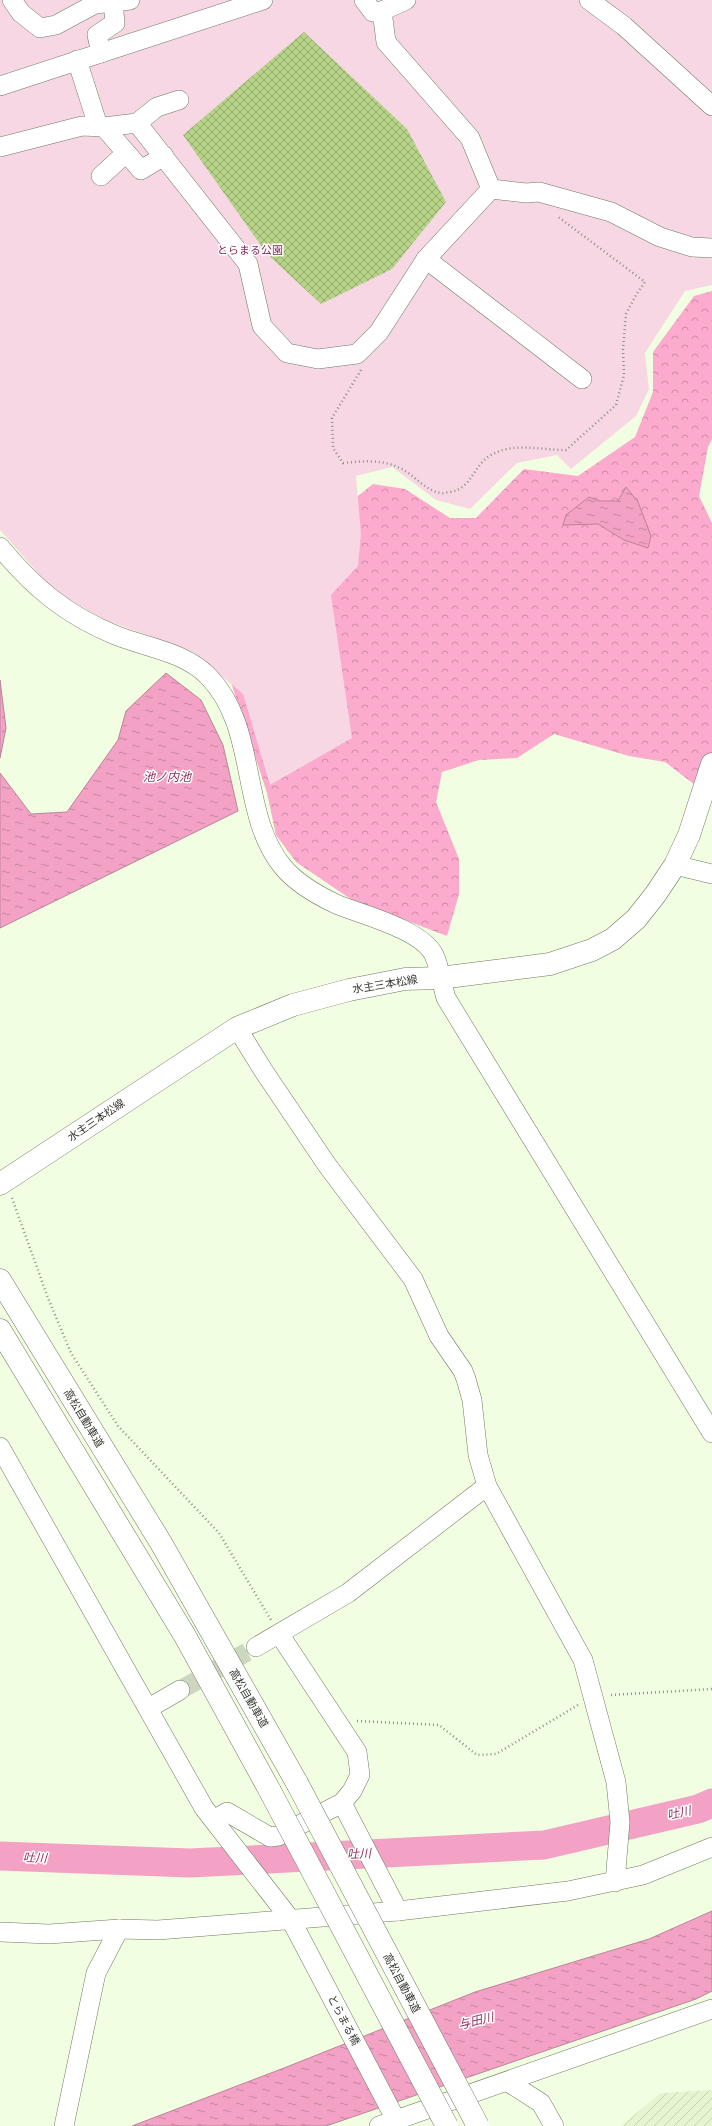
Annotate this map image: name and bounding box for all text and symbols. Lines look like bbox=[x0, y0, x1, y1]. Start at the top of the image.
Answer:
park label: とらまる公園 bbox=[217, 244, 283, 257]
water label: 池ノ内池 bbox=[143, 770, 192, 784]
street label: 水主三本松線 bbox=[351, 973, 419, 996]
street label: 水主三本松線 bbox=[65, 1097, 127, 1144]
street label: 高松自動車道 bbox=[61, 1387, 106, 1450]
street label: 高松自動車道 bbox=[226, 1666, 271, 1730]
water label: 吐川 bbox=[666, 1803, 694, 1823]
water label: 吐川 bbox=[347, 1846, 373, 1862]
water label: 吐川 bbox=[23, 1851, 49, 1865]
street label: 高松自動車道 bbox=[380, 1951, 423, 2015]
street label: とらまる橋 bbox=[325, 1993, 362, 2048]
water label: 与田川 bbox=[457, 2009, 497, 2032]

